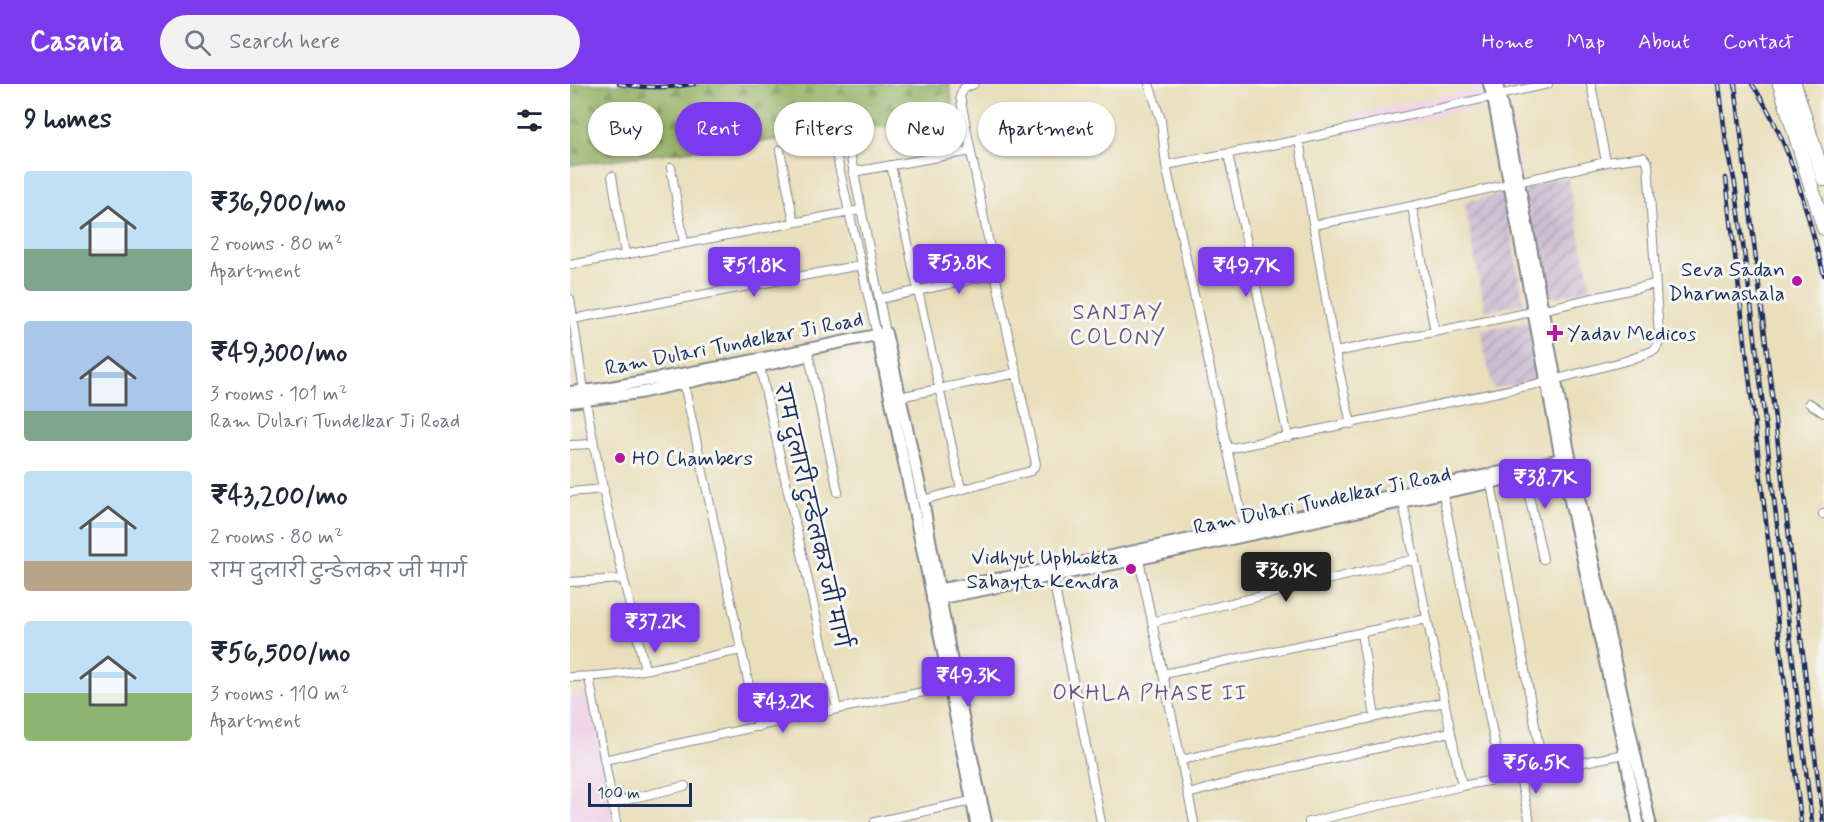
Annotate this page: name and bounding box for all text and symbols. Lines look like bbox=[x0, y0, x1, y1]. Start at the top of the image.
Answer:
search box bbox=[160, 15, 580, 69]
text: Casavia bbox=[30, 24, 124, 61]
icon: search bbox=[181, 26, 214, 59]
text: Search here bbox=[229, 28, 340, 56]
text: Home bbox=[1482, 28, 1534, 56]
text: Map bbox=[1567, 28, 1605, 56]
text: About bbox=[1638, 28, 1690, 56]
text: Contact bbox=[1723, 28, 1794, 56]
chip: Buy bbox=[588, 102, 663, 156]
chip: Rent bbox=[675, 102, 762, 156]
chip: Filters bbox=[774, 102, 874, 156]
chip: New bbox=[886, 102, 966, 156]
chip: Apartment bbox=[978, 102, 1115, 156]
text: 9 homes bbox=[24, 103, 112, 137]
icon: filters bbox=[513, 104, 546, 137]
text: ₹36,900/mo bbox=[210, 187, 346, 221]
icon: home bbox=[72, 195, 144, 267]
text: 2 rooms · 80 m² bbox=[210, 231, 343, 258]
pin: ₹53.8K bbox=[910, 244, 1008, 295]
pin: ₹51.8K bbox=[705, 247, 803, 298]
pin: ₹49.7K bbox=[1197, 247, 1295, 298]
text: ₹53.8K bbox=[927, 250, 991, 277]
text: ₹51.8K bbox=[722, 253, 786, 280]
text: ₹49.7K bbox=[1212, 253, 1280, 280]
place label: Seva Sadan Dharmashala bbox=[1668, 256, 1785, 308]
text: Apartment bbox=[210, 258, 301, 285]
marker: Seva Sadan Dharmashala bbox=[1790, 274, 1804, 288]
district label: SANJAY COLONY bbox=[1070, 299, 1166, 352]
street label: Ram Dulari Tundelkar Ji Road bbox=[603, 305, 866, 383]
place label: Yadav Medicos bbox=[1567, 320, 1696, 348]
marker: Yadav Medicos bbox=[1548, 326, 1562, 340]
text: ₹49,300/mo bbox=[210, 337, 347, 371]
icon: home bbox=[72, 345, 144, 417]
street label: राम दुलारी टुन्डेलकर जी मार्ग bbox=[766, 380, 858, 652]
text: 3 rooms · 101 m² bbox=[210, 381, 348, 408]
text: Ram Dulari Tundelkar Ji Road bbox=[210, 408, 460, 435]
place label: HO Chambers bbox=[632, 445, 753, 473]
marker: HO Chambers bbox=[613, 451, 627, 465]
pin: ₹38.7K bbox=[1496, 459, 1594, 510]
street label: Ram Dulari Tundelkar Ji Road bbox=[1191, 460, 1454, 542]
text: ₹38.7K bbox=[1513, 465, 1577, 492]
text: ₹43,200/mo bbox=[210, 480, 348, 514]
icon: home bbox=[72, 495, 144, 567]
text: 2 rooms · 80 m² bbox=[210, 524, 343, 551]
place label: Vidhyut Upbhokta Sahayta Kendra bbox=[967, 544, 1119, 596]
pin: ₹36.9K bbox=[1237, 552, 1335, 603]
text: राम दुलारी टुन्डेलकर जी मार्ग bbox=[210, 558, 467, 585]
text: ₹36.9K bbox=[1255, 558, 1317, 585]
marker: Vidhyut Upbhokta Sahayta Kendra bbox=[1124, 562, 1138, 576]
pin: ₹37.2K bbox=[606, 603, 704, 654]
text: ₹37.2K bbox=[625, 609, 685, 636]
text: ₹56,500/mo bbox=[210, 637, 350, 671]
icon: home bbox=[72, 645, 144, 717]
pin: ₹49.3K bbox=[919, 657, 1017, 708]
text: ₹49.3K bbox=[936, 663, 1000, 690]
district label: OKHLA PHASE II bbox=[1052, 680, 1248, 708]
text: 3 rooms · 110 m² bbox=[210, 681, 349, 708]
pin: ₹43.2K bbox=[734, 683, 832, 734]
text: ₹43.2K bbox=[752, 689, 814, 716]
text: Apartment bbox=[210, 708, 301, 735]
pin: ₹56.5K bbox=[1487, 744, 1585, 795]
text: ₹56.5K bbox=[1502, 750, 1570, 777]
scale bar bbox=[588, 780, 692, 808]
text: 100 m bbox=[597, 783, 640, 804]

